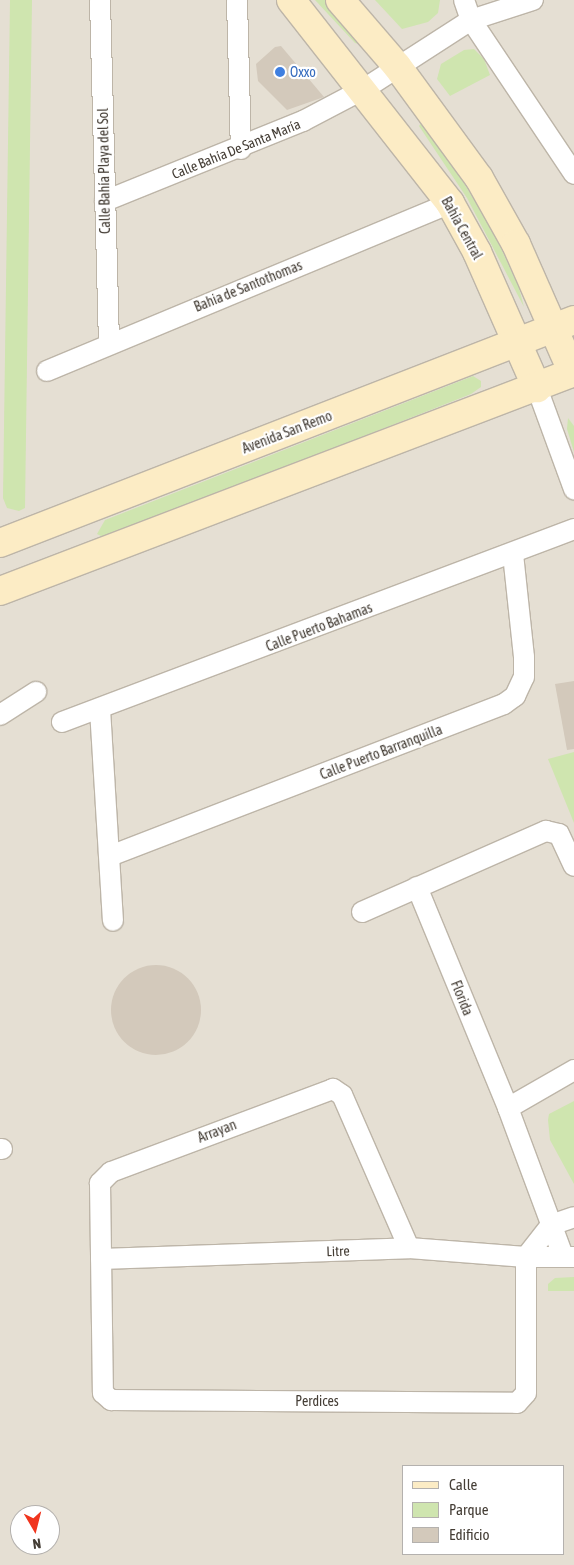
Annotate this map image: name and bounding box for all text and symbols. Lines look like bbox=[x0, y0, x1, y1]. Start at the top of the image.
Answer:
place label: Oxxo bbox=[290, 64, 316, 80]
marker: Oxxo bbox=[274, 66, 286, 78]
street label: Calle Bahía Playa del Sol bbox=[95, 108, 113, 234]
street label: Calle Bahía De Santa María bbox=[169, 115, 303, 183]
street label: Bahía Central bbox=[438, 194, 486, 262]
street label: Bahia de Santothomas bbox=[192, 257, 304, 315]
street label: Avenida San Remo bbox=[240, 407, 334, 457]
street label: Calle Puerto Bahamas bbox=[263, 599, 375, 655]
street label: Calle Puerto Barranquilla bbox=[317, 721, 445, 783]
street label: Florida bbox=[447, 978, 477, 1018]
street label: Arrayan bbox=[195, 1116, 239, 1146]
street label: Litre bbox=[326, 1242, 350, 1260]
street label: Perdices bbox=[295, 1393, 339, 1409]
legend bbox=[402, 1465, 564, 1555]
text: Calle bbox=[449, 1476, 477, 1493]
text: Parque bbox=[449, 1501, 489, 1518]
north arrow bbox=[10, 1505, 60, 1555]
text: Edificio bbox=[449, 1526, 490, 1543]
text: N bbox=[32, 1535, 42, 1552]

